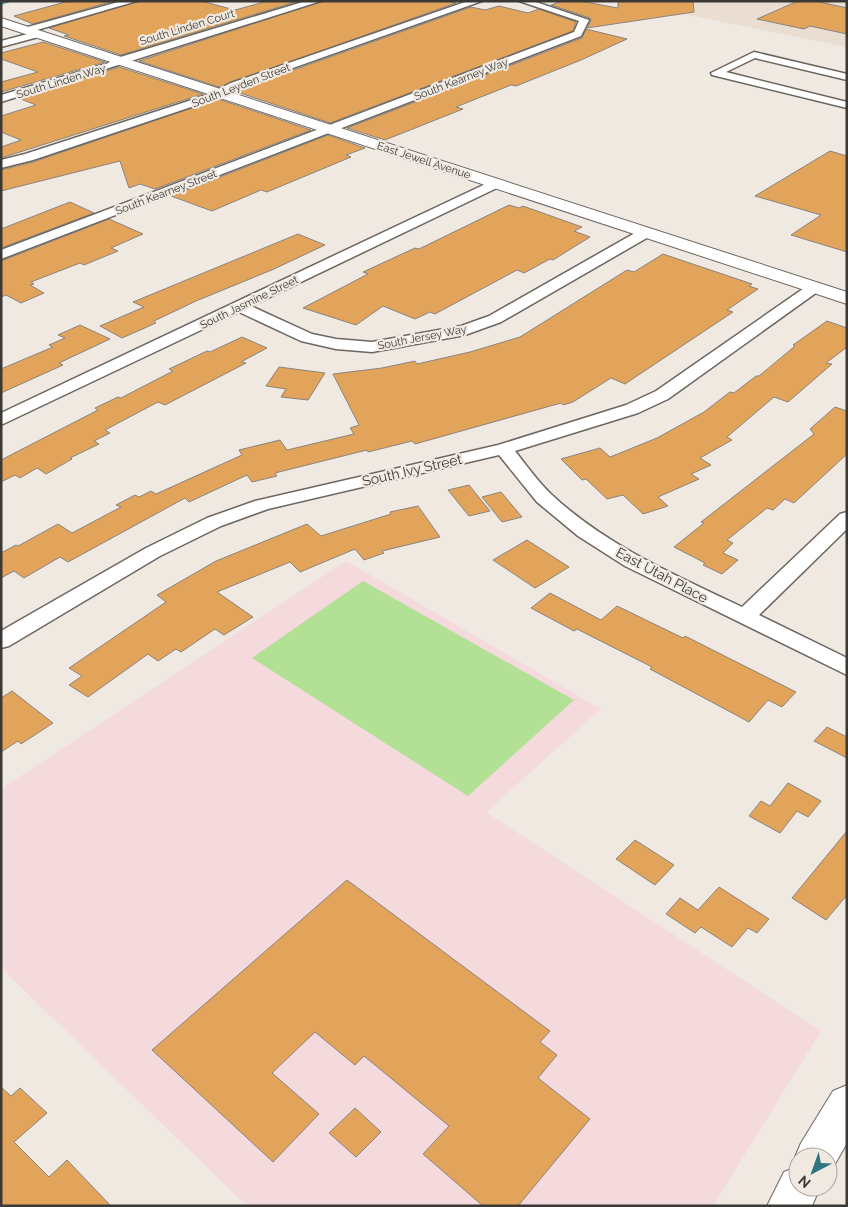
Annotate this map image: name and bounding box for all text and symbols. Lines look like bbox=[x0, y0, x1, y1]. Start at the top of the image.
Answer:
street label: South Linden Court bbox=[138, 7, 236, 48]
street label: South Kearney Way bbox=[413, 56, 510, 103]
street label: South Leyden Street bbox=[190, 61, 292, 110]
street label: South Linden Way bbox=[15, 62, 107, 101]
street label: East Jewell Avenue bbox=[375, 139, 473, 182]
street label: South Kearney Street bbox=[114, 167, 219, 218]
street label: South Jasmine Street bbox=[198, 273, 301, 332]
street label: South Jersey Way bbox=[377, 322, 468, 352]
street label: South Ivy Street bbox=[360, 451, 464, 489]
street label: East Utah Place bbox=[613, 544, 711, 606]
north arrow bbox=[788, 1147, 838, 1197]
text: N bbox=[795, 1172, 814, 1191]

